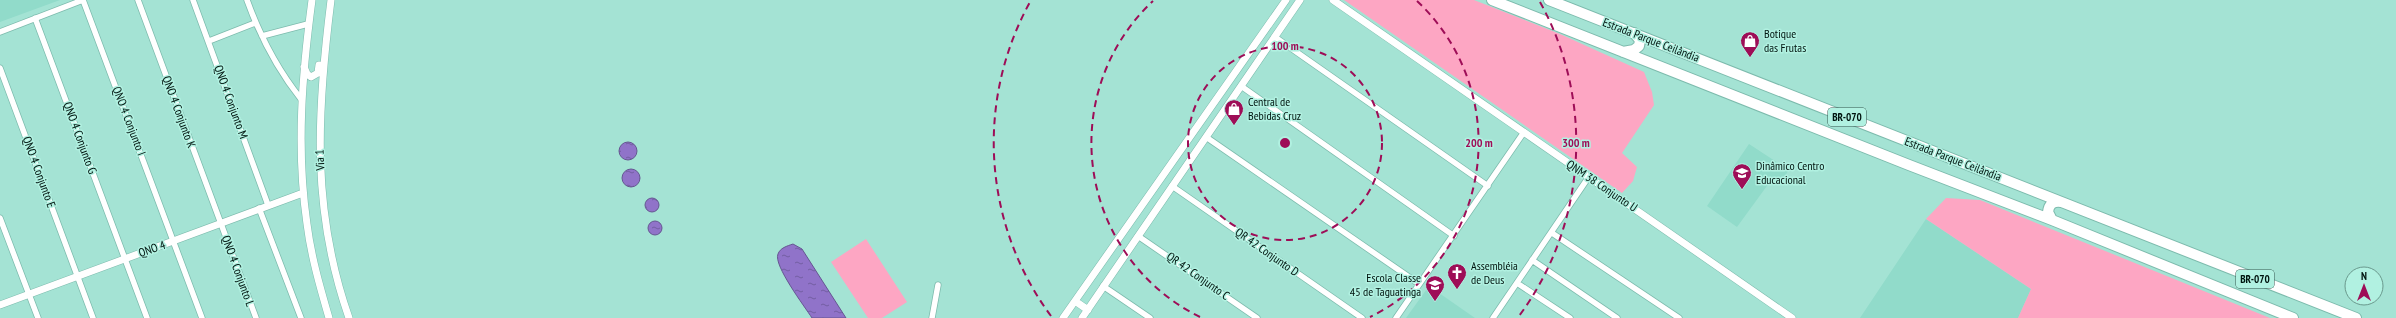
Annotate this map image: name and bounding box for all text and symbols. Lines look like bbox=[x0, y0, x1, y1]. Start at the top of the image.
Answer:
street label: Estrada Parque Ceilândia bbox=[1601, 14, 1702, 65]
place label: Botique das Frutas bbox=[1764, 26, 1806, 55]
shop icon: Botique das Frutas bbox=[1739, 30, 1761, 58]
text: 100 m bbox=[1271, 38, 1299, 53]
street label: QNO 4 Conjunto M bbox=[211, 63, 252, 141]
street label: QNO 4 Conjunto K bbox=[159, 74, 199, 150]
street label: QNO 4 Conjunto I bbox=[109, 84, 149, 157]
place label: Central de Bebidas Cruz bbox=[1248, 94, 1301, 123]
shop icon: Central de Bebidas Cruz bbox=[1223, 98, 1245, 126]
street label: QNO 4 Conjunto G bbox=[60, 100, 100, 176]
road number: BR-070 bbox=[1828, 108, 1866, 126]
street label: Estrada Parque Ceilândia bbox=[1903, 133, 2004, 184]
street label: QNO 4 Conjunto E bbox=[20, 134, 59, 210]
text: 200 m bbox=[1465, 135, 1493, 150]
text: 300 m bbox=[1562, 135, 1590, 150]
centre of rings bbox=[1278, 136, 1292, 150]
street label: Via 1 bbox=[311, 149, 328, 172]
street label: QNM 38 Conjunto U bbox=[1564, 156, 1641, 215]
place label: Dinâmico Centro Educacional bbox=[1756, 158, 1824, 187]
school or university icon: Dinâmico Centro Educacional bbox=[1731, 162, 1753, 190]
street label: QR 42 Conjunto D bbox=[1233, 224, 1302, 279]
street label: QNO 4 Conjunto L bbox=[219, 233, 258, 309]
street label: QNO 4 bbox=[136, 237, 168, 260]
street label: QR 42 Conjunto C bbox=[1164, 248, 1233, 303]
place label: Assembléia de Deus bbox=[1471, 258, 1518, 287]
church icon: Assembléia de Deus bbox=[1446, 262, 1468, 290]
north arrow bbox=[2344, 266, 2384, 306]
text: N bbox=[2361, 269, 2367, 283]
place label: Escola Classe 45 de Taguatinga bbox=[1350, 270, 1421, 299]
road number: BR-070 bbox=[2236, 270, 2274, 288]
school or university icon: Escola Classe 45 de Taguatinga bbox=[1424, 274, 1446, 302]

